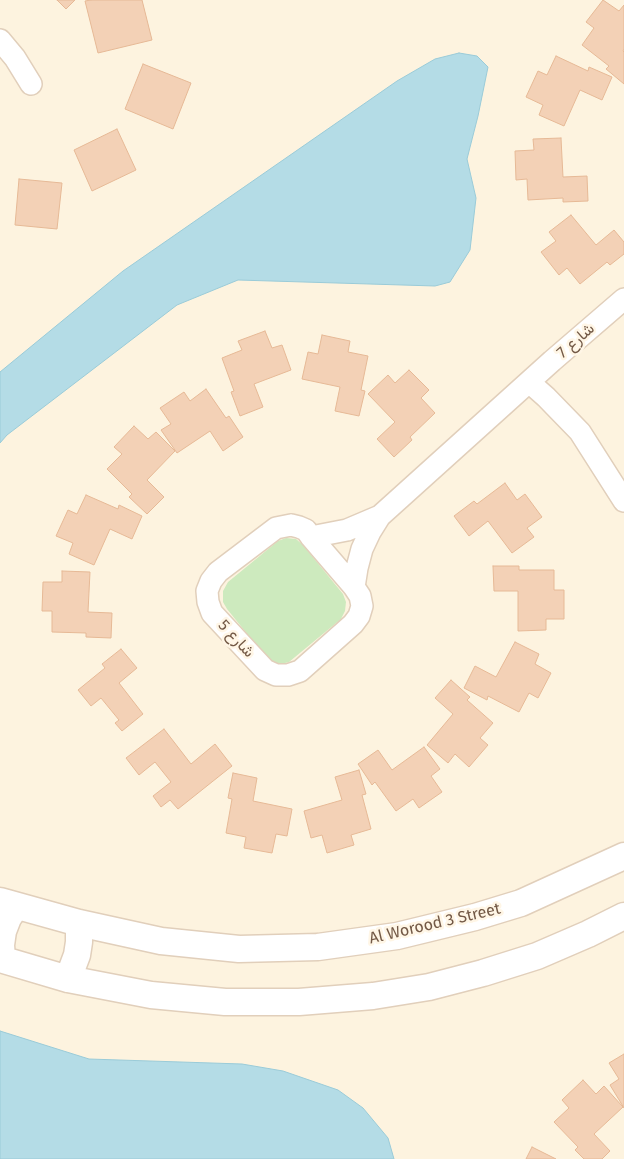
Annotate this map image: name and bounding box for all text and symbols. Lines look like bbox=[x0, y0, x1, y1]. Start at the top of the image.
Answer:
street label: شارع 7 bbox=[553, 319, 599, 363]
street label: شارع 5 bbox=[214, 616, 258, 662]
street label: Al Worood 3 Street bbox=[367, 900, 503, 948]

